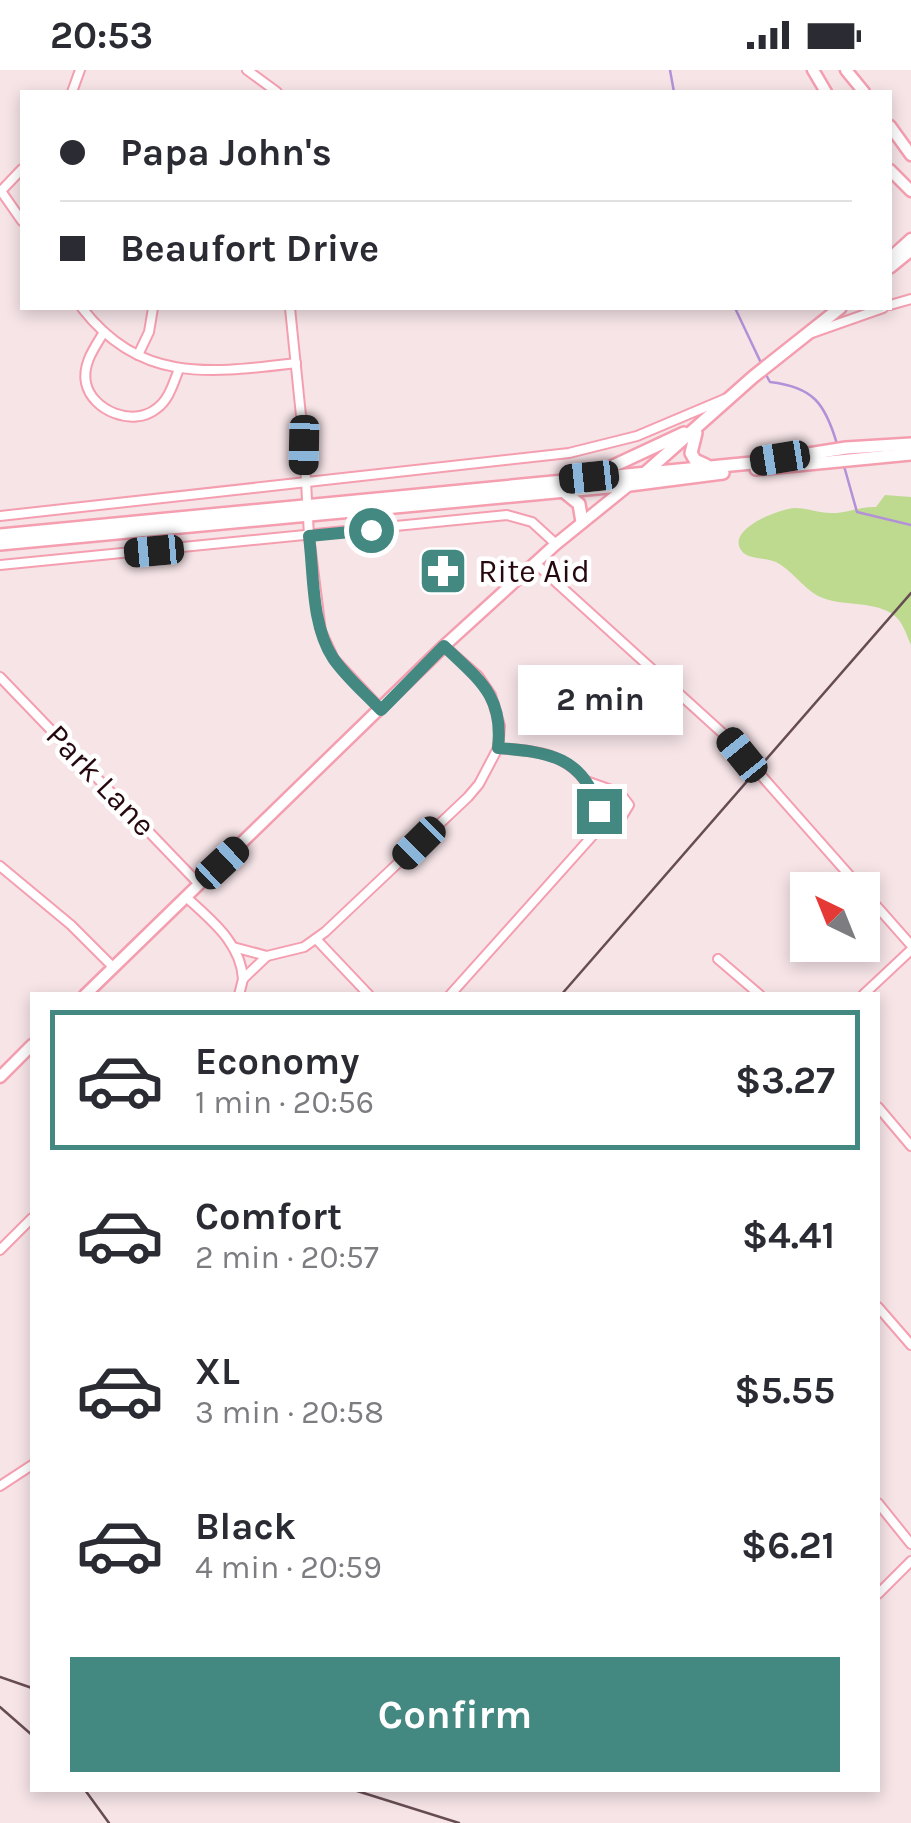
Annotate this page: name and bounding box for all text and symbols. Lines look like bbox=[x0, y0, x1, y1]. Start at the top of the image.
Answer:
text: 20:53 bbox=[50, 13, 153, 58]
text: Papa John's bbox=[120, 130, 332, 175]
text: Beaufort Drive bbox=[120, 226, 379, 271]
car bbox=[288, 415, 320, 475]
car bbox=[748, 438, 812, 478]
car bbox=[558, 459, 620, 495]
route start bbox=[349, 508, 394, 553]
car bbox=[123, 533, 185, 569]
pharmacy icon: Rite Aid bbox=[417, 545, 469, 597]
place label: Rite Aid bbox=[478, 553, 590, 590]
callout: 2 min bbox=[516, 666, 682, 736]
text: 2 min bbox=[556, 681, 645, 718]
street label: Park Lane bbox=[38, 717, 163, 844]
car bbox=[711, 722, 773, 788]
route end bbox=[577, 789, 622, 834]
car bbox=[387, 811, 451, 875]
car bbox=[190, 832, 254, 894]
north arrow bbox=[790, 872, 880, 962]
map controls bbox=[790, 872, 880, 962]
icon: car bbox=[75, 1035, 165, 1125]
text: Economy bbox=[195, 1039, 359, 1084]
text: $3.27 bbox=[735, 1058, 835, 1103]
text: 1 min · 20:56 bbox=[195, 1084, 374, 1121]
icon: car bbox=[75, 1190, 165, 1280]
text: Comfort bbox=[195, 1194, 342, 1239]
text: $4.41 bbox=[742, 1213, 835, 1258]
text: 2 min · 20:57 bbox=[195, 1239, 379, 1276]
icon: car bbox=[75, 1345, 165, 1435]
text: XL bbox=[195, 1349, 240, 1394]
text: $5.55 bbox=[734, 1368, 835, 1413]
text: 3 min · 20:58 bbox=[195, 1394, 384, 1431]
icon: car bbox=[75, 1500, 165, 1590]
text: Black bbox=[195, 1504, 296, 1549]
text: $6.21 bbox=[741, 1523, 835, 1568]
text: 4 min · 20:59 bbox=[195, 1549, 382, 1586]
button: Confirm bbox=[70, 1657, 840, 1772]

